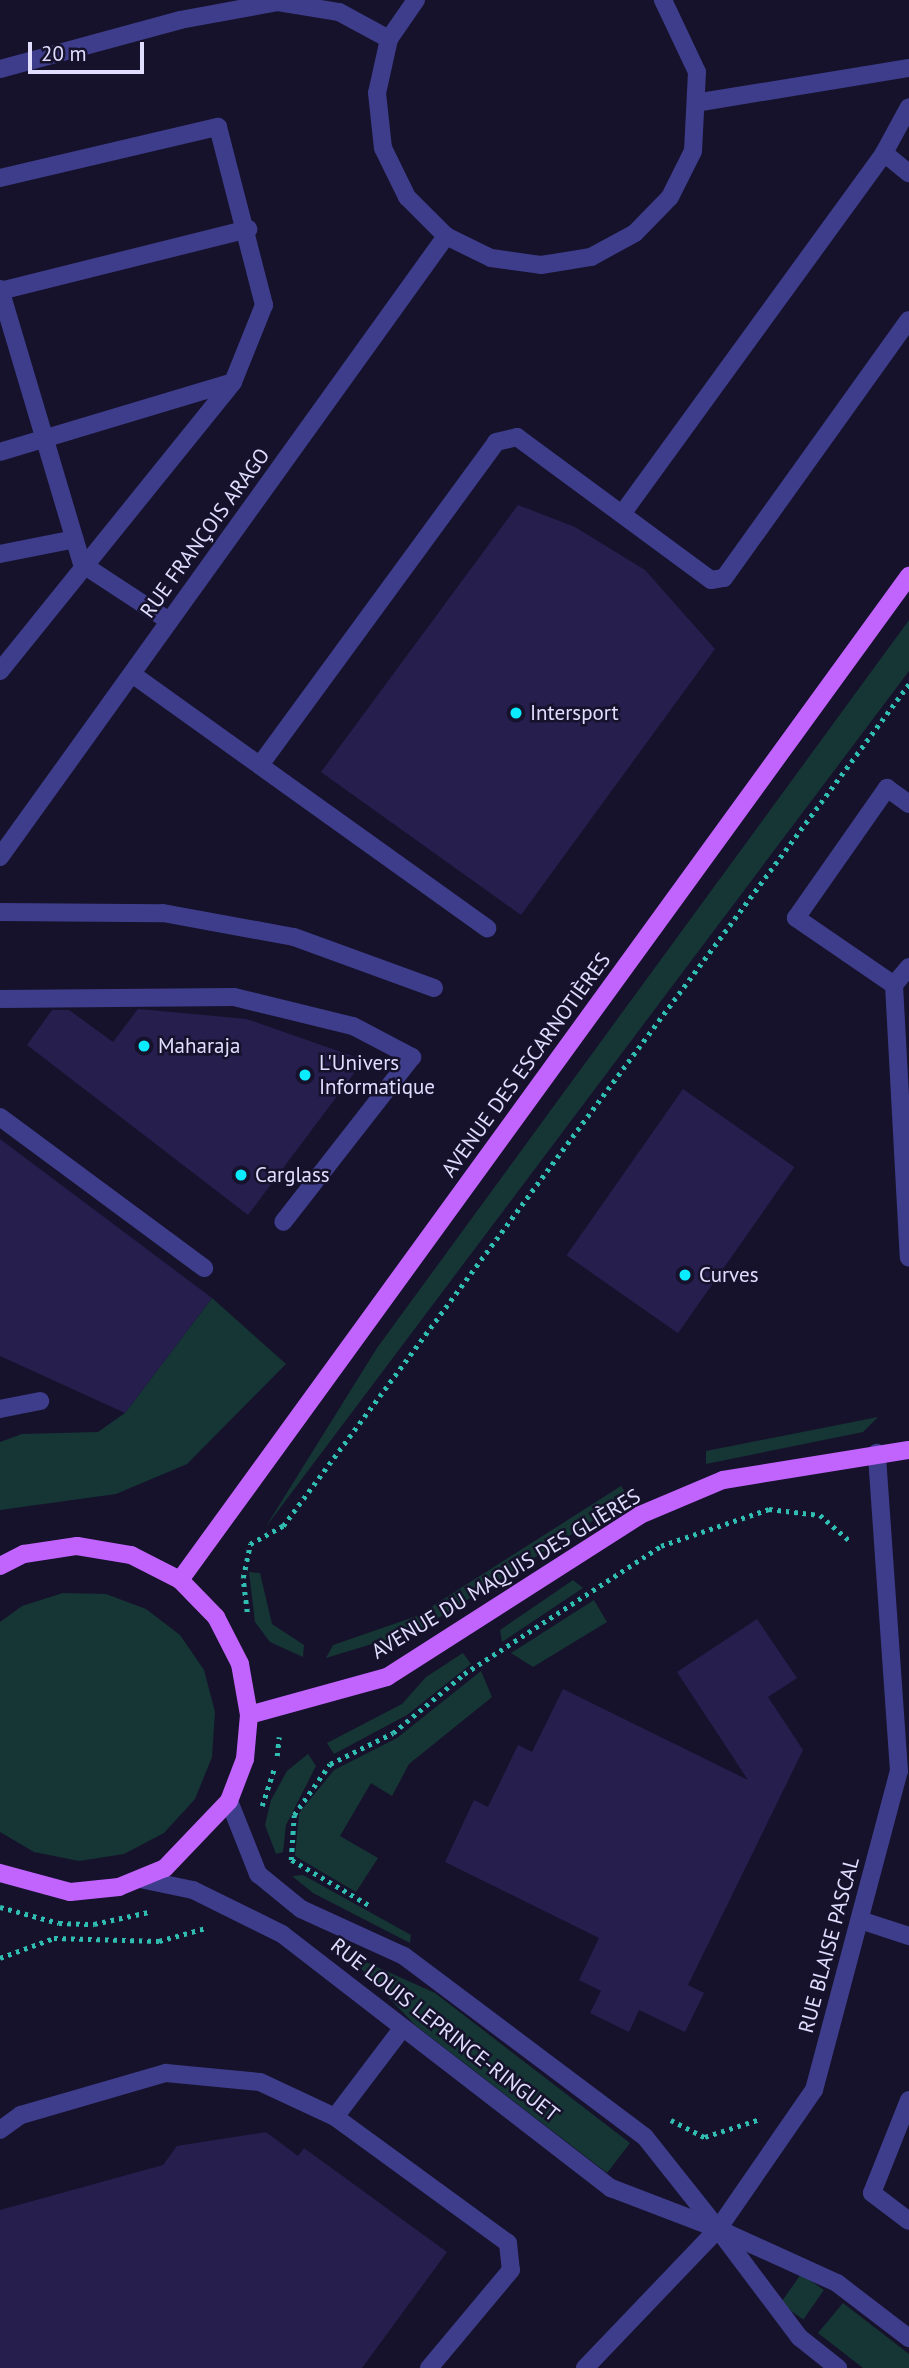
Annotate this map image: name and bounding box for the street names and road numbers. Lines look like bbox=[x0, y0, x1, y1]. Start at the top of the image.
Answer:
street label: RUE FRANÇOIS ARAGO bbox=[135, 443, 275, 623]
street label: AVENUE DES ESCARNOTIÈRES bbox=[436, 948, 616, 1182]
street label: AVENUE DU MAQUIS DES GLIÈRES bbox=[367, 1484, 645, 1664]
street label: RUE BLAISE PASCAL bbox=[793, 1854, 865, 2036]
street label: RUE LOUIS LEPRINCE-RINGUET bbox=[326, 1933, 564, 2127]

